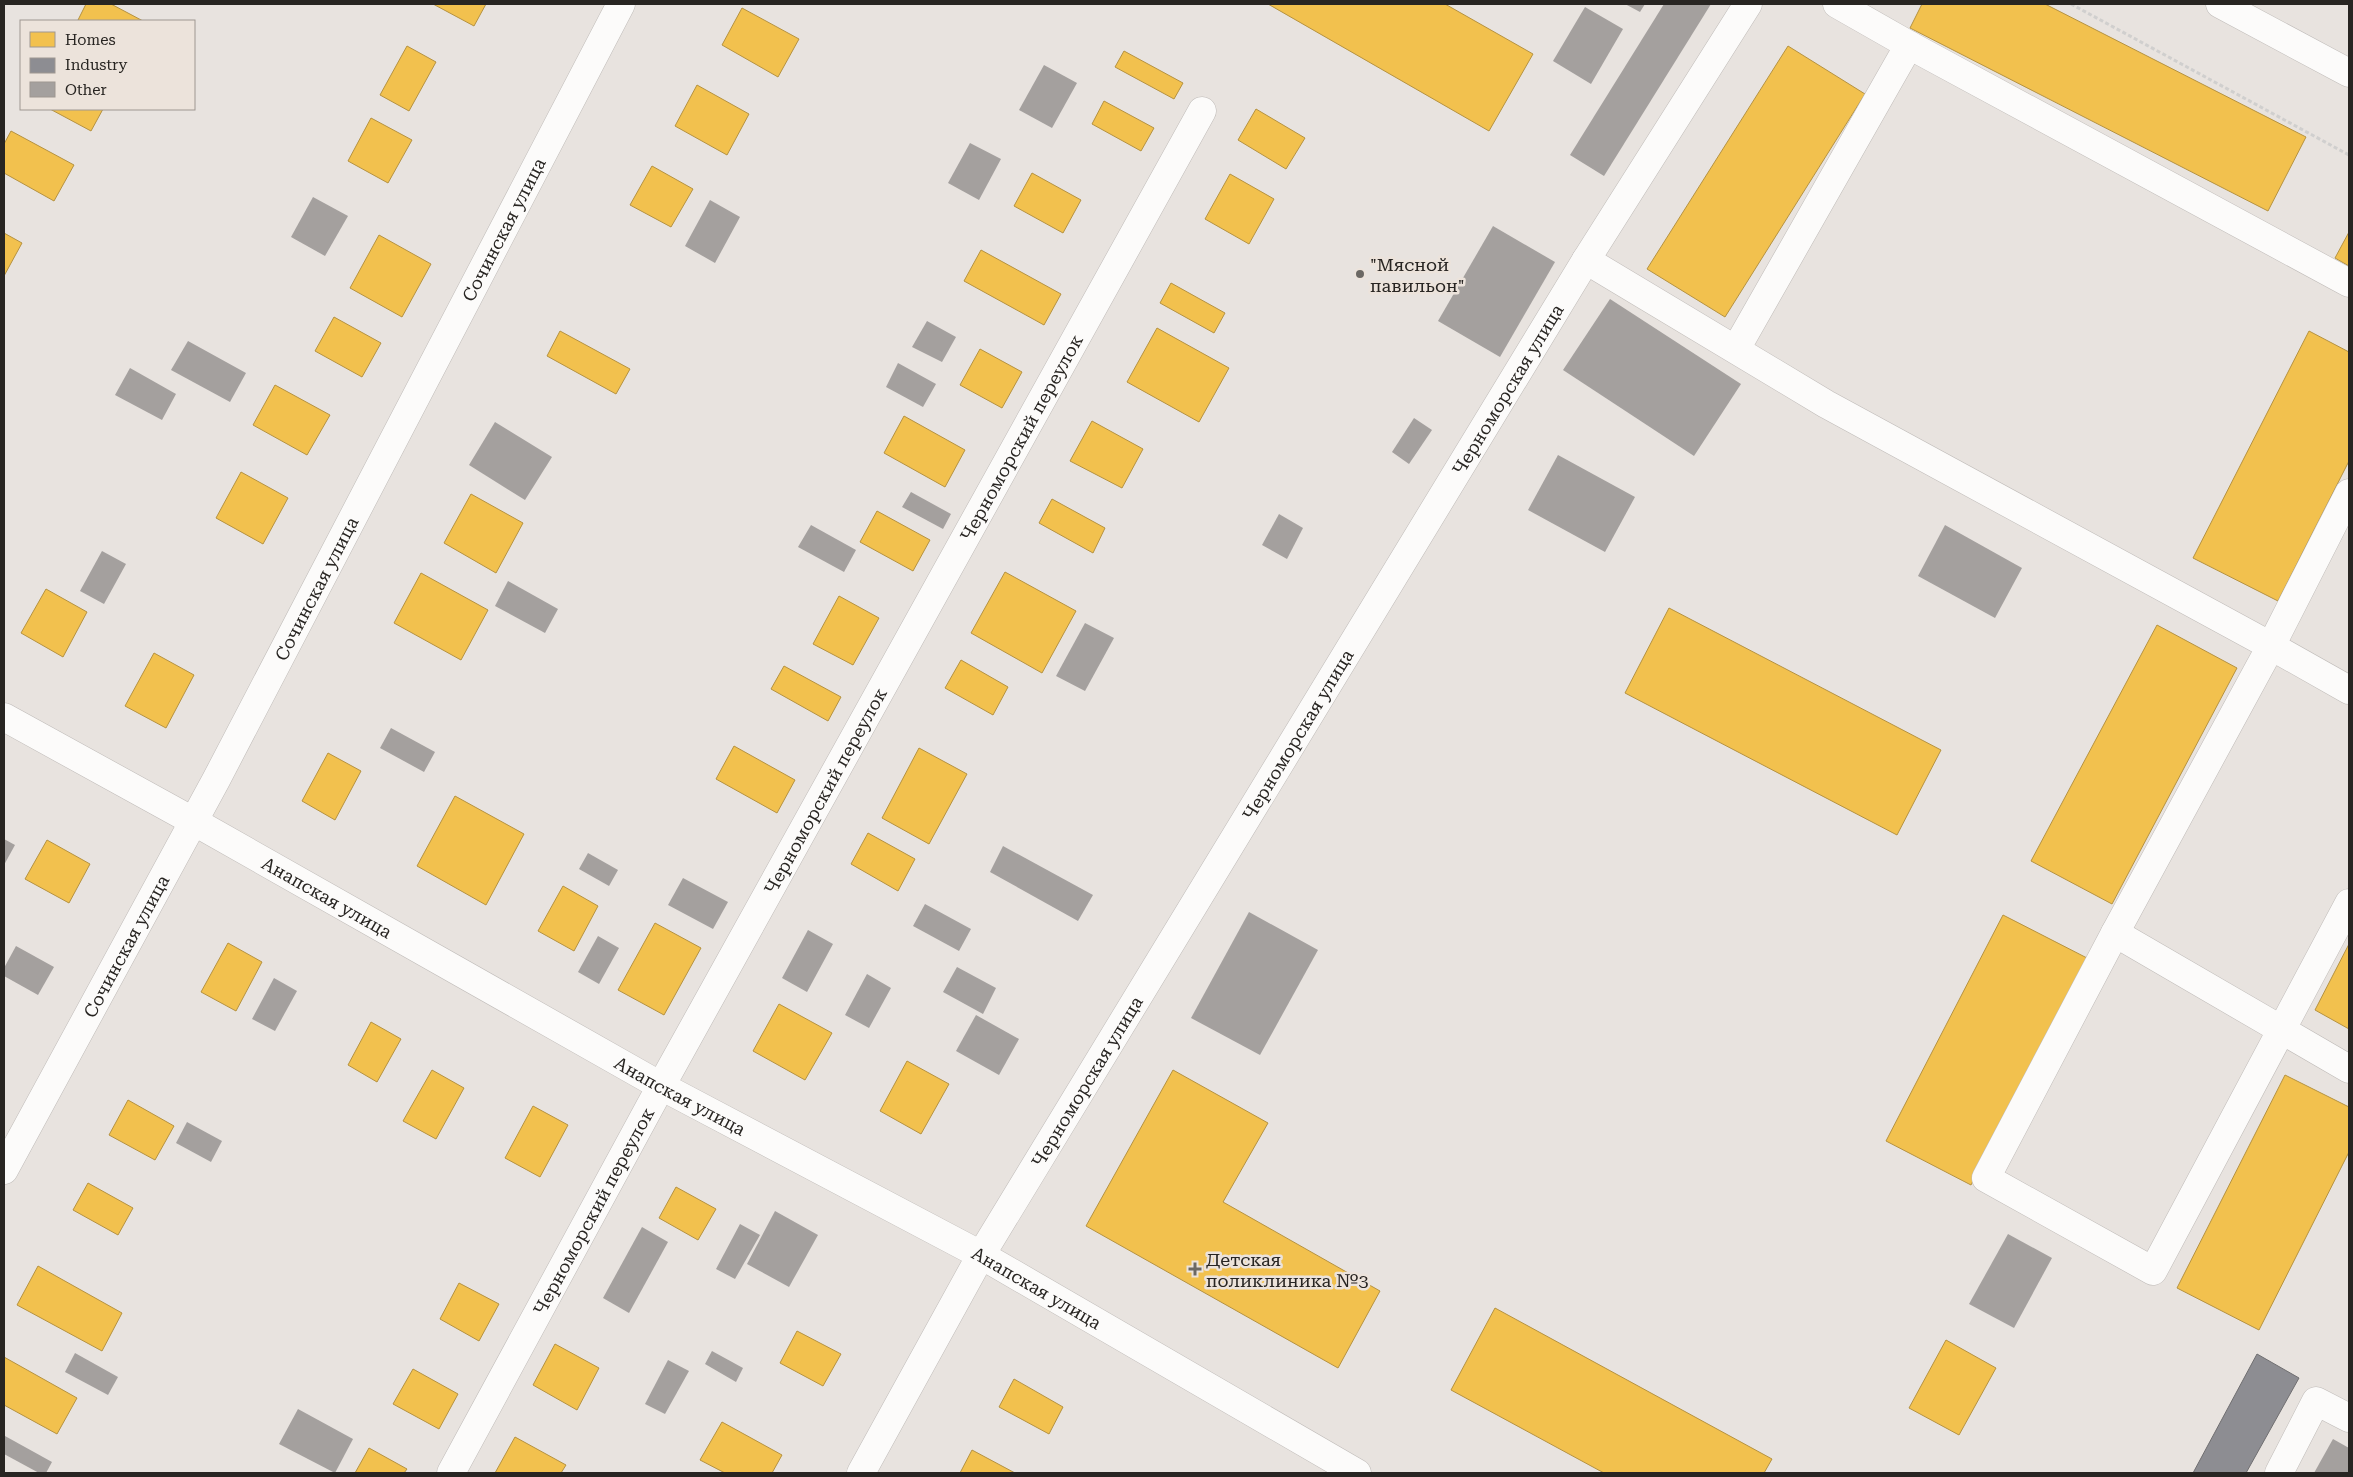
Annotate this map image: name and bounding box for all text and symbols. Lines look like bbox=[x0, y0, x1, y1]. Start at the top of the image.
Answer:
legend bbox=[20, 20, 195, 110]
text: Homes bbox=[65, 31, 116, 49]
text: Industry bbox=[65, 56, 127, 74]
text: Other bbox=[65, 81, 107, 99]
street label: Сочинская улица bbox=[457, 154, 550, 305]
place label: "Мясной павильон" bbox=[1370, 254, 1465, 296]
marker: "Мясной павильон" bbox=[1354, 268, 1366, 280]
street label: Черноморская улица bbox=[1447, 300, 1567, 479]
street label: Черноморский переулок bbox=[955, 331, 1087, 544]
street label: Сочинская улица bbox=[270, 513, 362, 664]
street label: Черноморская улица bbox=[1238, 645, 1358, 824]
street label: Черноморский переулок bbox=[759, 684, 891, 898]
street label: Анапская улица bbox=[259, 852, 396, 942]
street label: Сочинская улица bbox=[79, 871, 173, 1021]
street label: Черноморская улица bbox=[1027, 992, 1147, 1171]
street label: Анапская улица bbox=[611, 1051, 750, 1140]
street label: Черноморский переулок bbox=[528, 1104, 658, 1318]
street label: Анапская улица bbox=[969, 1242, 1105, 1333]
place label: Детская поликлиника №3 bbox=[1206, 1249, 1369, 1291]
marker: Детская поликлиника №3 bbox=[1188, 1262, 1202, 1276]

